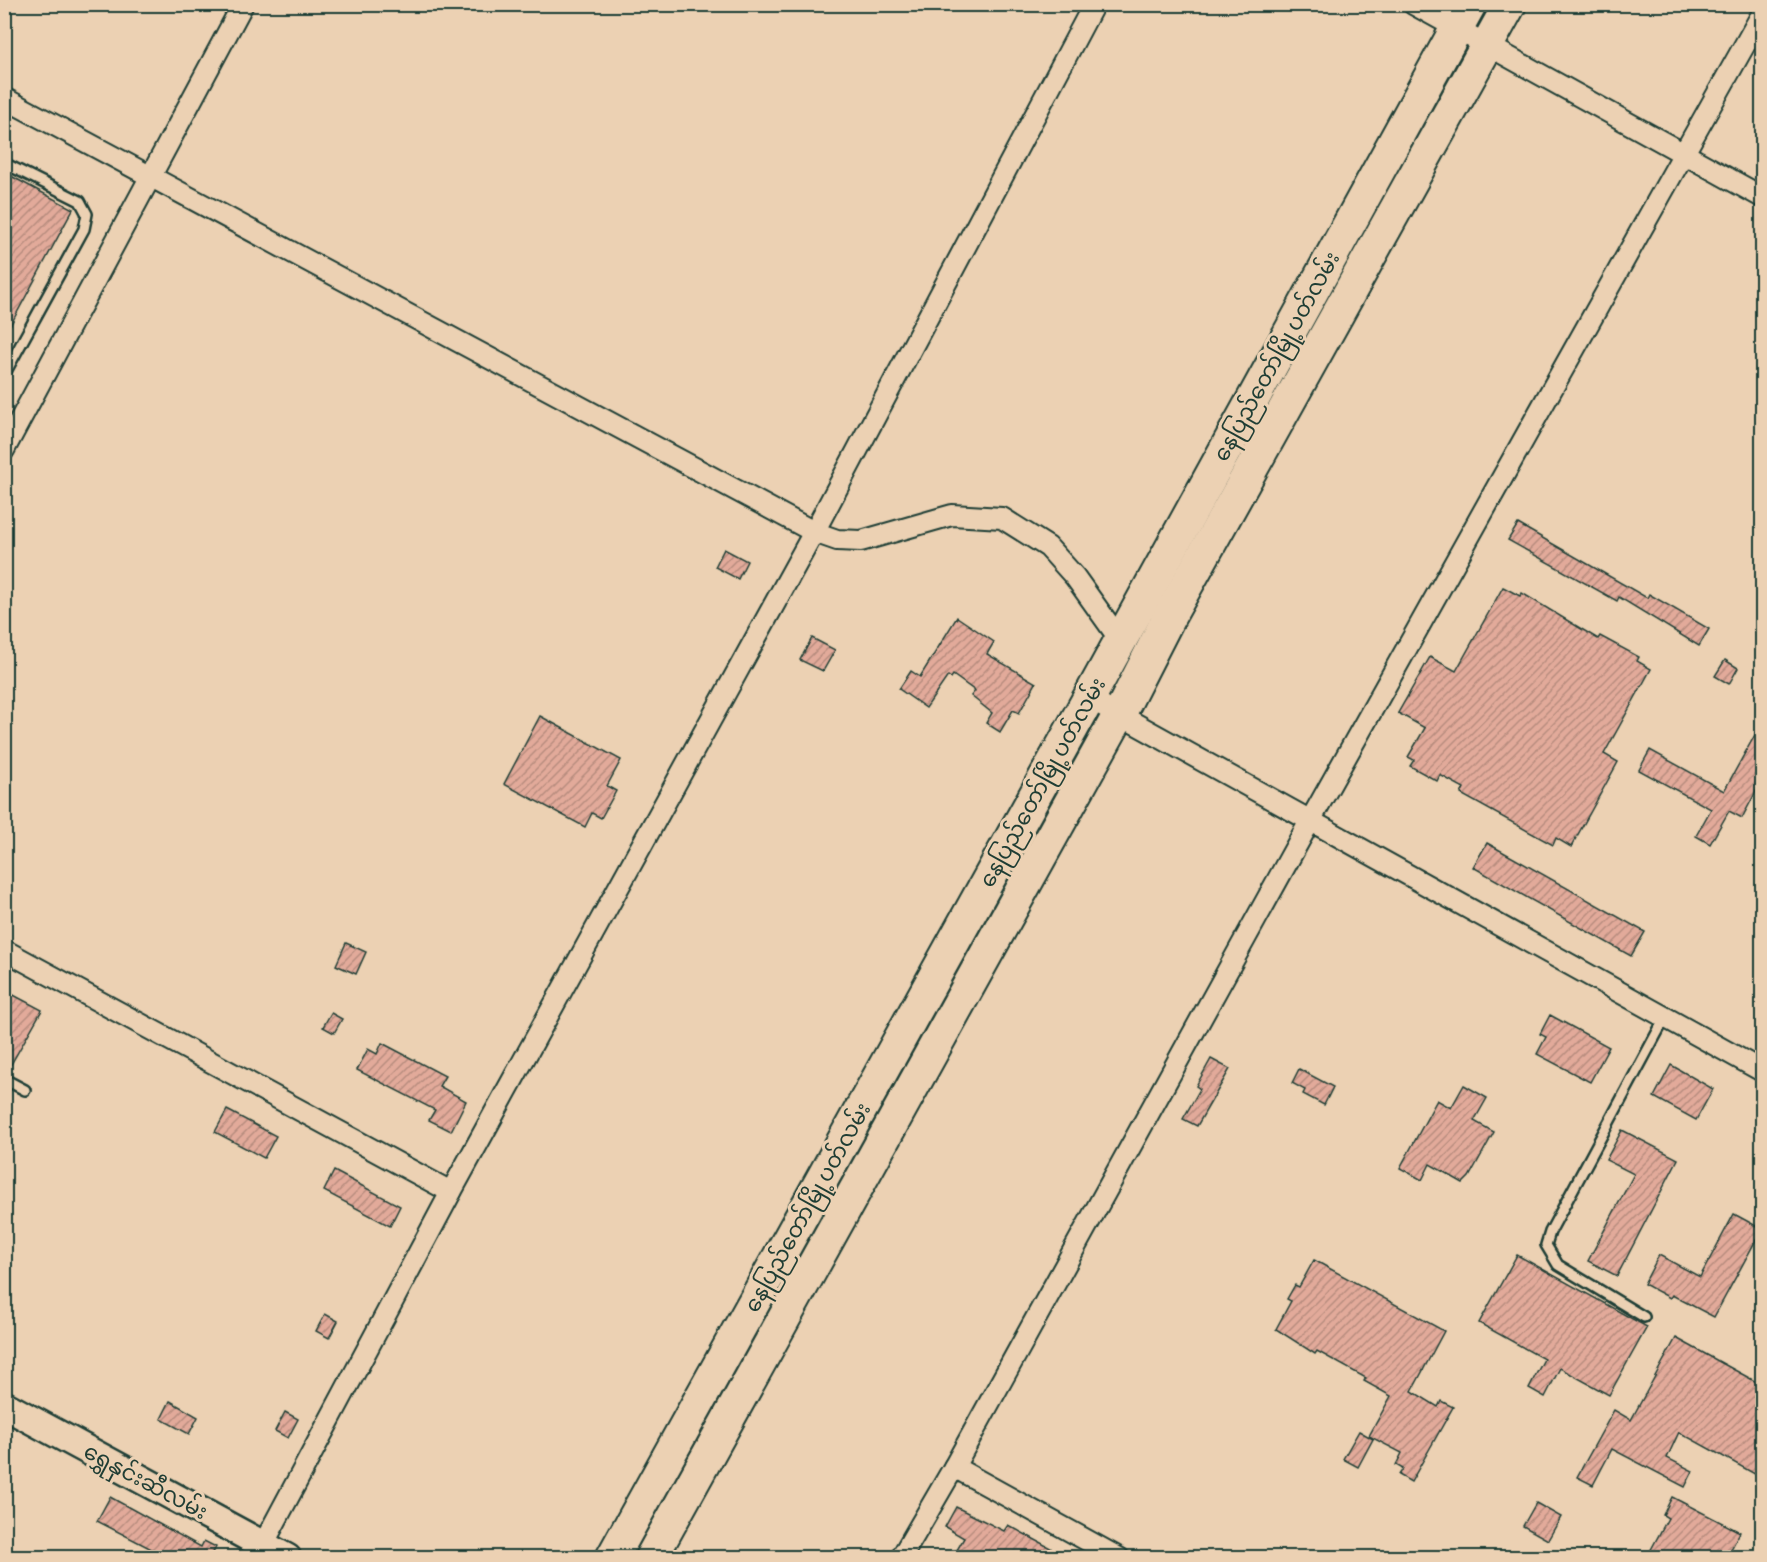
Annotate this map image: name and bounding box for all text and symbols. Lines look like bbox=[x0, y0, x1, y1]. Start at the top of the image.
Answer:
street label: နေပြည်တော်မြို့ပတ်လမ်း bbox=[1206, 246, 1349, 468]
street label: နေပြည်တော်မြို့ပတ်လမ်း bbox=[972, 672, 1115, 894]
street label: နေပြည်တော်မြို့ပတ်လမ်း bbox=[737, 1097, 880, 1319]
street label: ရွှေနှင်းဆီလမ်း bbox=[77, 1436, 213, 1529]

